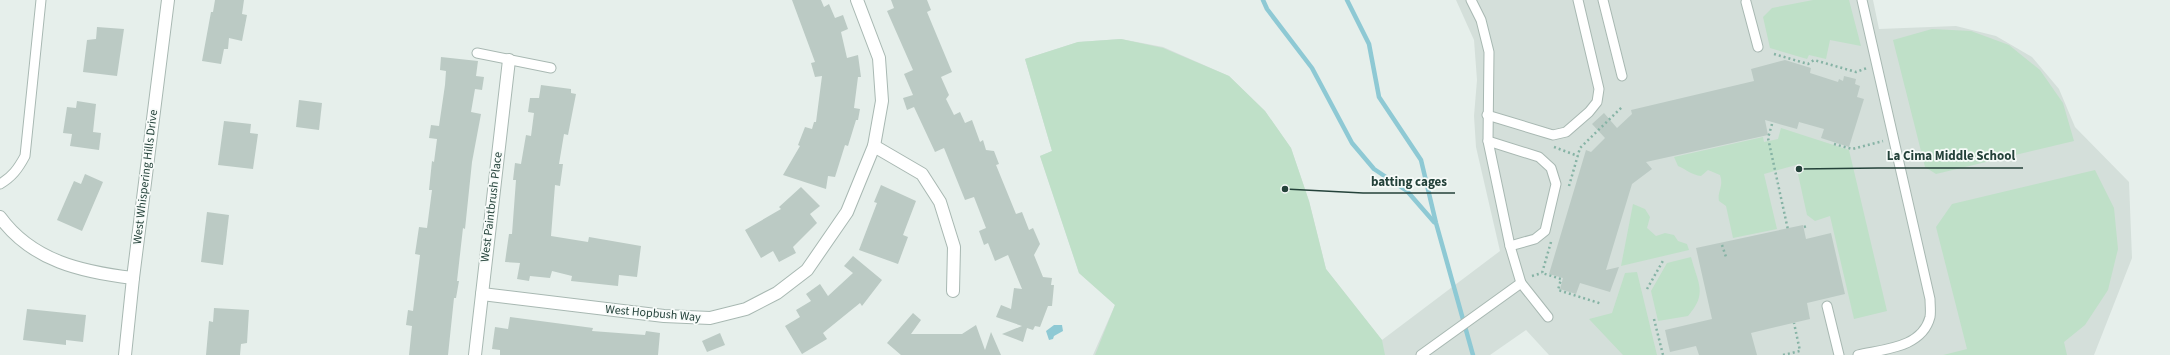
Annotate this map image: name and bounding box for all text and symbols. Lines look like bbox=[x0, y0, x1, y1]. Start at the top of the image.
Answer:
street label: West Whispering Hills Drive bbox=[129, 109, 162, 245]
callout: La Cima Middle School bbox=[1878, 143, 2023, 168]
text: La Cima Middle School bbox=[1887, 147, 2015, 165]
street label: West Paintbrush Place bbox=[476, 151, 507, 263]
callout: batting cages bbox=[1363, 168, 1455, 193]
text: batting cages bbox=[1371, 173, 1447, 191]
street label: West Hopbush Way bbox=[605, 301, 702, 326]

